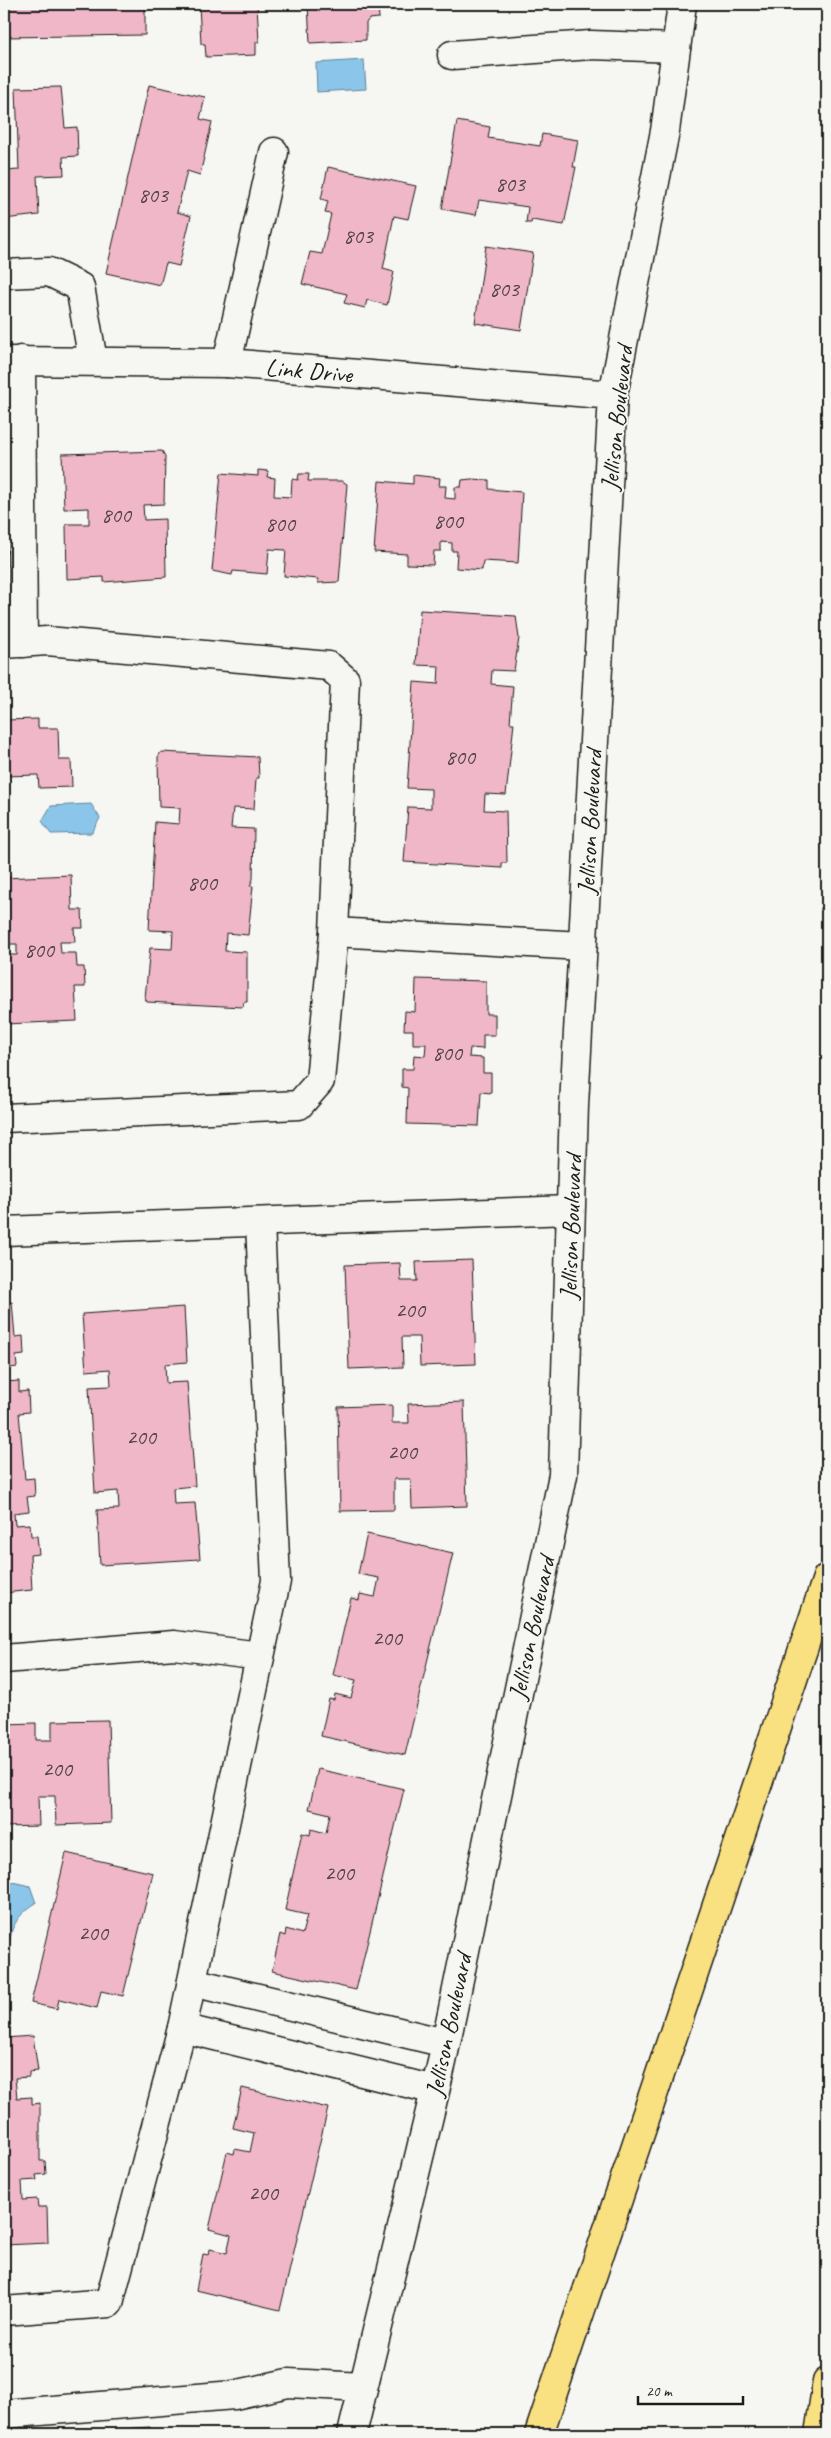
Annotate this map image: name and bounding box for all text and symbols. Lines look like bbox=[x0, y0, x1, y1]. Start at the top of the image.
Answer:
house number: 803 bbox=[495, 170, 527, 198]
house number: 803 bbox=[138, 181, 170, 209]
house number: 803 bbox=[343, 222, 375, 250]
house number: 803 bbox=[489, 275, 521, 303]
street label: Jellison Boulevard bbox=[593, 340, 641, 493]
street label: Link Drive bbox=[264, 351, 355, 391]
house number: 800 bbox=[101, 501, 133, 529]
house number: 800 bbox=[433, 507, 465, 535]
house number: 800 bbox=[265, 510, 297, 538]
house number: 800 bbox=[445, 743, 477, 771]
street label: Jellison Boulevard bbox=[570, 745, 610, 896]
house number: 800 bbox=[187, 869, 219, 897]
house number: 800 bbox=[24, 936, 56, 964]
house number: 800 bbox=[432, 1039, 464, 1067]
street label: Jellison Boulevard bbox=[552, 1150, 590, 1301]
house number: 200 bbox=[395, 1296, 427, 1324]
house number: 200 bbox=[126, 1423, 158, 1451]
house number: 200 bbox=[387, 1438, 419, 1466]
street label: Jellison Boulevard bbox=[501, 1550, 564, 1703]
house number: 200 bbox=[372, 1624, 404, 1652]
house number: 200 bbox=[42, 1755, 74, 1783]
house number: 200 bbox=[324, 1859, 356, 1887]
house number: 200 bbox=[78, 1919, 110, 1947]
street label: Jellison Boulevard bbox=[418, 1947, 481, 2100]
house number: 200 bbox=[248, 2179, 280, 2207]
scale bar bbox=[638, 2373, 744, 2405]
text: 20 m bbox=[646, 2382, 673, 2401]

